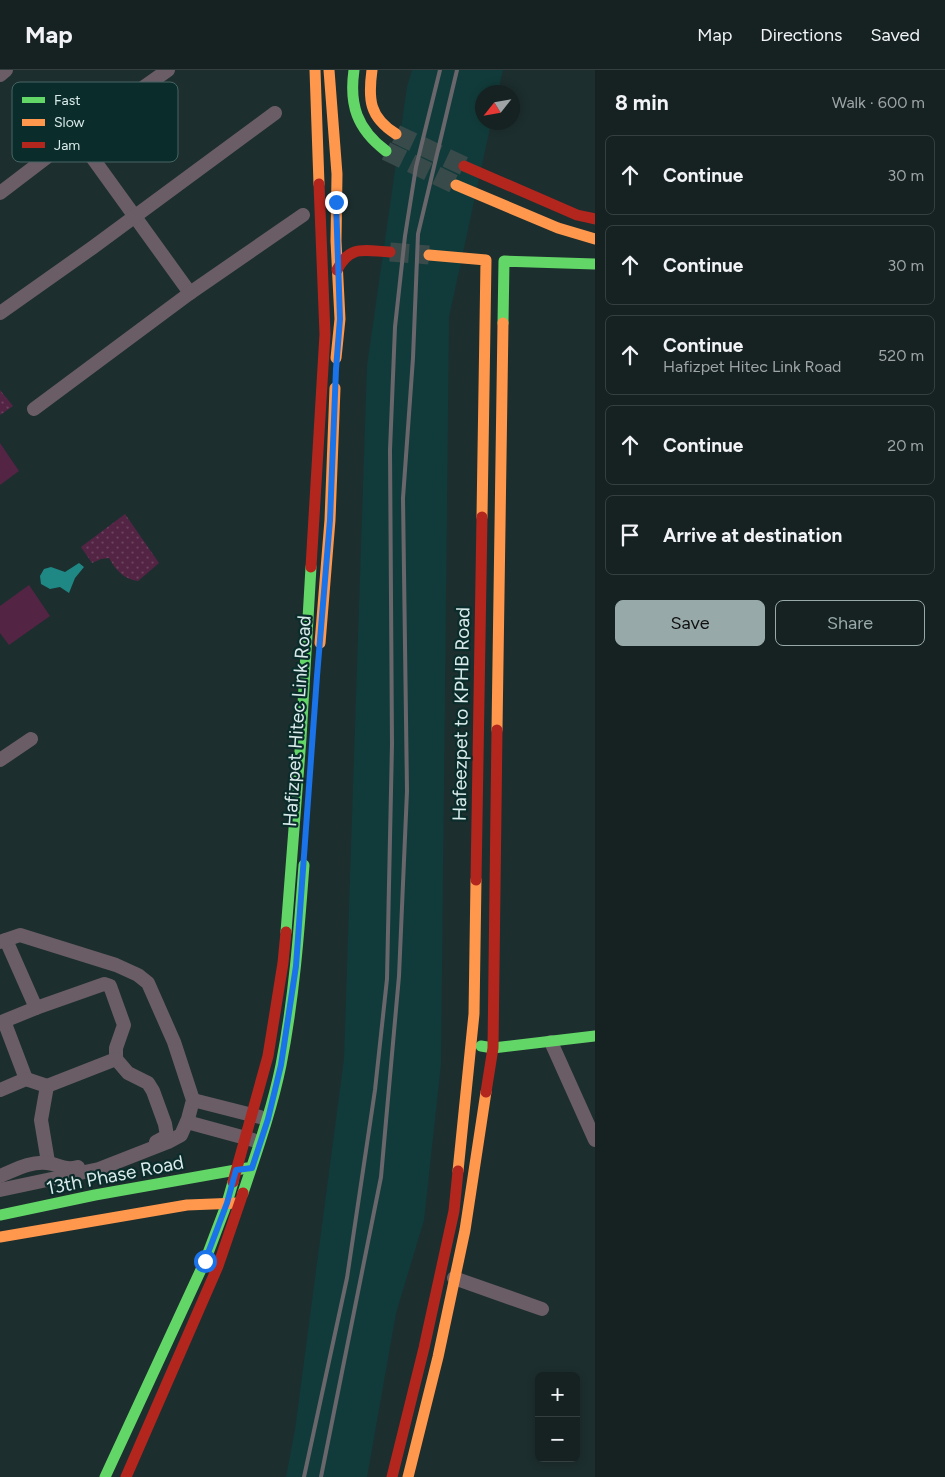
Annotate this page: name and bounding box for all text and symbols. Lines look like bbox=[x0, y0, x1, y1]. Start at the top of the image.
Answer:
text: Map bbox=[25, 20, 73, 49]
text: Map bbox=[697, 24, 732, 46]
text: Directions bbox=[760, 24, 842, 46]
text: Saved bbox=[870, 24, 920, 46]
legend bbox=[12, 82, 178, 162]
north arrow bbox=[475, 85, 520, 130]
text: 8 min bbox=[615, 90, 669, 115]
text: Fast bbox=[54, 92, 80, 109]
text: Walk · 600 m bbox=[832, 93, 925, 112]
text: Slow bbox=[54, 114, 85, 131]
text: Jam bbox=[54, 137, 80, 154]
icon: ahead bbox=[616, 161, 644, 189]
text: Continue bbox=[663, 164, 743, 187]
text: 30 m bbox=[887, 166, 924, 185]
route end bbox=[325, 191, 348, 214]
icon: ahead bbox=[616, 251, 644, 279]
text: Continue bbox=[663, 254, 743, 277]
text: 30 m bbox=[887, 256, 924, 275]
text: Continue bbox=[663, 334, 743, 357]
icon: ahead bbox=[616, 341, 644, 369]
text: 520 m bbox=[878, 346, 924, 365]
text: Hafizpet Hitec Link Road bbox=[663, 357, 841, 376]
icon: ahead bbox=[616, 431, 644, 459]
text: Continue bbox=[663, 434, 743, 457]
text: 20 m bbox=[887, 436, 924, 455]
icon: arrive bbox=[616, 521, 644, 549]
text: Arrive at destination bbox=[663, 524, 842, 547]
button: Save bbox=[615, 600, 765, 646]
button: Share bbox=[775, 600, 925, 646]
street label: Hafeezpet to KPHB Road bbox=[448, 607, 474, 821]
street label: Hafizpet Hitec Link Road bbox=[278, 615, 316, 827]
street label: 13th Phase Road bbox=[44, 1150, 186, 1200]
route start bbox=[194, 1250, 217, 1273]
map controls bbox=[535, 1372, 580, 1462]
button: + bbox=[535, 1372, 580, 1417]
button: − bbox=[535, 1417, 580, 1462]

